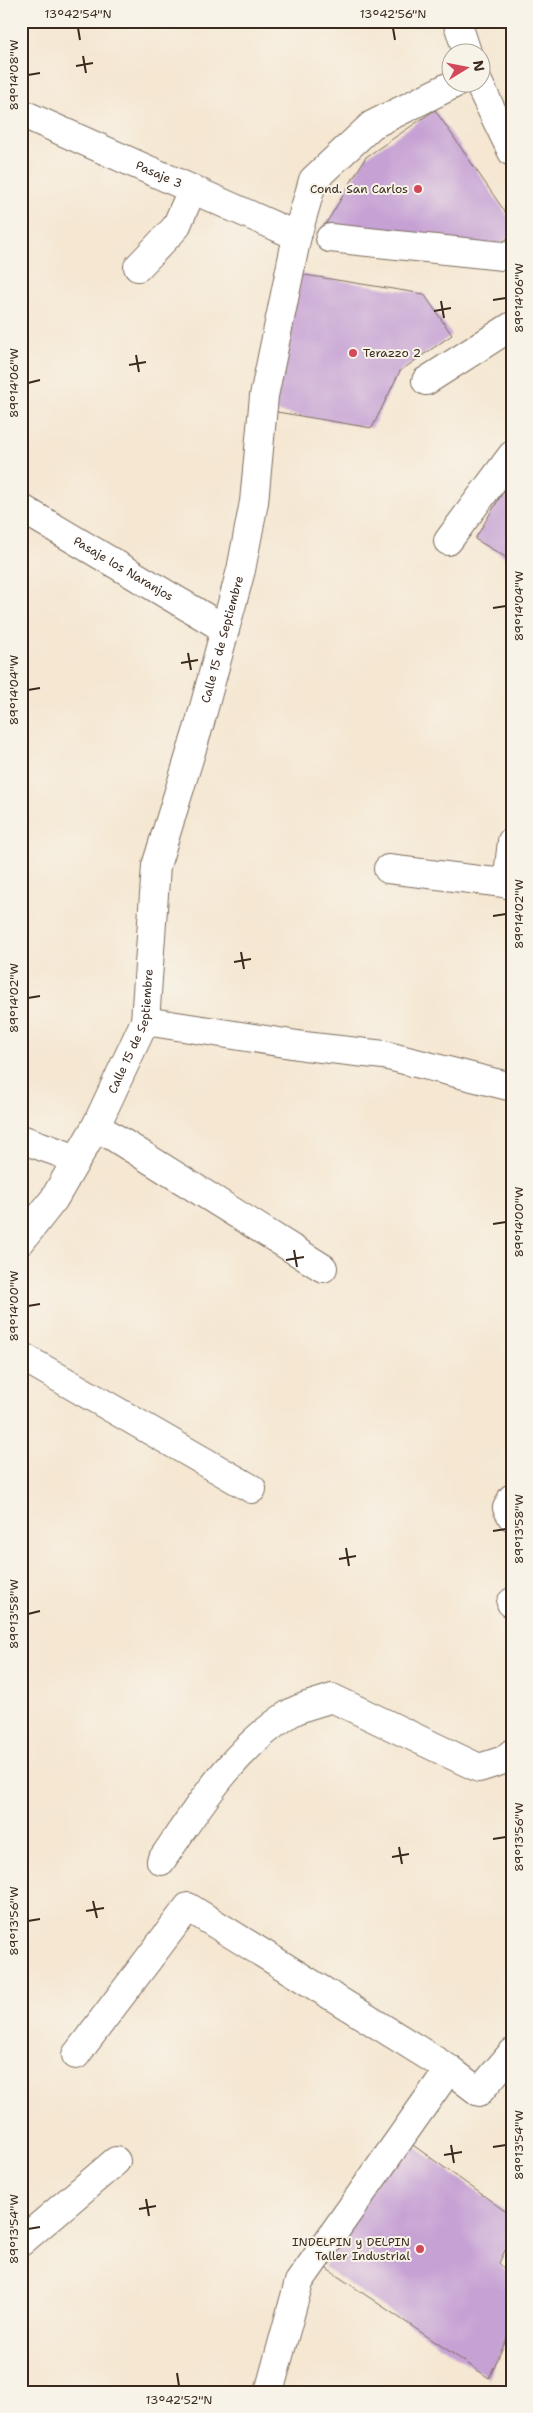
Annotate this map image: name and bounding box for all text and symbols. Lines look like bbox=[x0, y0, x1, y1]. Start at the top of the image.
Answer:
text: 13°42'54"N bbox=[44, 6, 112, 22]
text: 13°42'56"N bbox=[360, 6, 426, 22]
text: 89°14'08"W bbox=[6, 40, 22, 110]
north arrow bbox=[440, 42, 490, 92]
text: N bbox=[469, 59, 489, 73]
street label: Pasaje 3 bbox=[133, 157, 185, 192]
place label: Cond. San Carlos bbox=[310, 181, 408, 197]
marker: Cond. San Carlos bbox=[412, 183, 424, 195]
text: 89°14'06"W bbox=[511, 263, 527, 333]
place label: Terazzo 2 bbox=[363, 345, 421, 361]
marker: Terazzo 2 bbox=[347, 347, 359, 359]
text: 89°14'06"W bbox=[6, 348, 22, 418]
street label: Pasaje los Naranjos bbox=[70, 533, 176, 605]
text: 89°14'04"W bbox=[511, 571, 527, 641]
street label: Calle 15 de Septiembre bbox=[198, 574, 247, 705]
text: 89°14'04"W bbox=[6, 655, 22, 725]
text: 89°14'02"W bbox=[511, 879, 527, 949]
text: 89°14'02"W bbox=[6, 963, 22, 1033]
street label: Calle 15 de Septiembre bbox=[104, 968, 157, 1096]
text: 89°14'00"W bbox=[511, 1186, 527, 1258]
text: 89°14'00"W bbox=[6, 1270, 22, 1342]
text: 89°13'58"W bbox=[511, 1494, 527, 1564]
text: 89°13'58"W bbox=[6, 1579, 22, 1649]
text: 89°13'56"W bbox=[511, 1802, 527, 1872]
text: 89°13'56"W bbox=[6, 1886, 22, 1956]
text: 89°13'54"W bbox=[511, 2110, 527, 2180]
text: 89°13'54"W bbox=[6, 2194, 22, 2264]
place label: INDELPIN y DELPIN Taller Industrial bbox=[292, 2234, 410, 2264]
marker: INDELPIN y DELPIN Taller Industrial bbox=[414, 2243, 426, 2255]
text: 13°42'52"N bbox=[146, 2392, 212, 2408]

